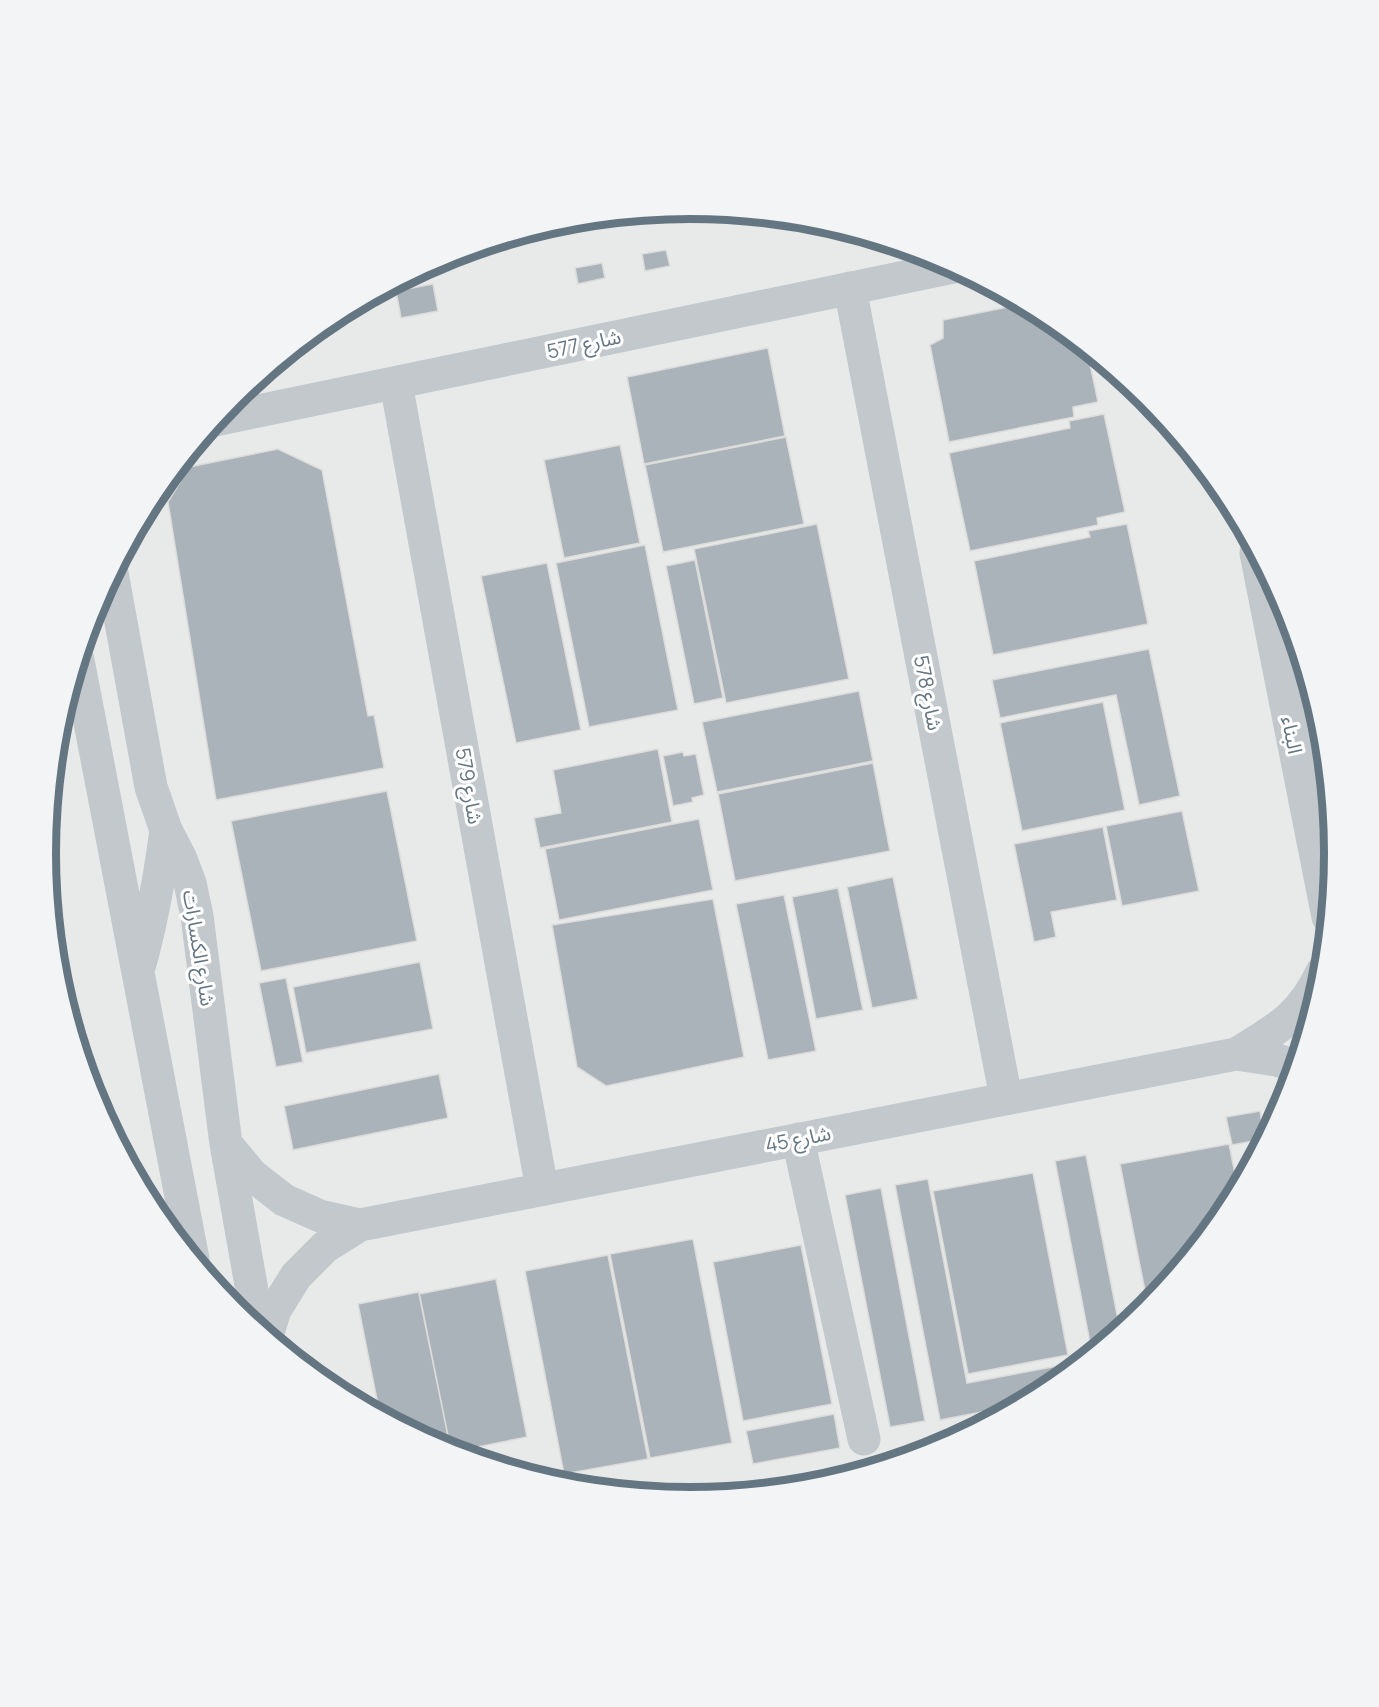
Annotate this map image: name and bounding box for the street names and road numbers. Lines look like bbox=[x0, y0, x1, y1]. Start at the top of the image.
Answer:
street label: شارع 577 bbox=[544, 322, 624, 366]
street label: شارع 578 bbox=[906, 653, 949, 733]
street label: البناء bbox=[1276, 714, 1309, 756]
street label: شارع 579 bbox=[448, 746, 489, 827]
street label: شارع الكسارات bbox=[175, 888, 222, 1008]
street label: شارع 45 bbox=[763, 1119, 833, 1160]

